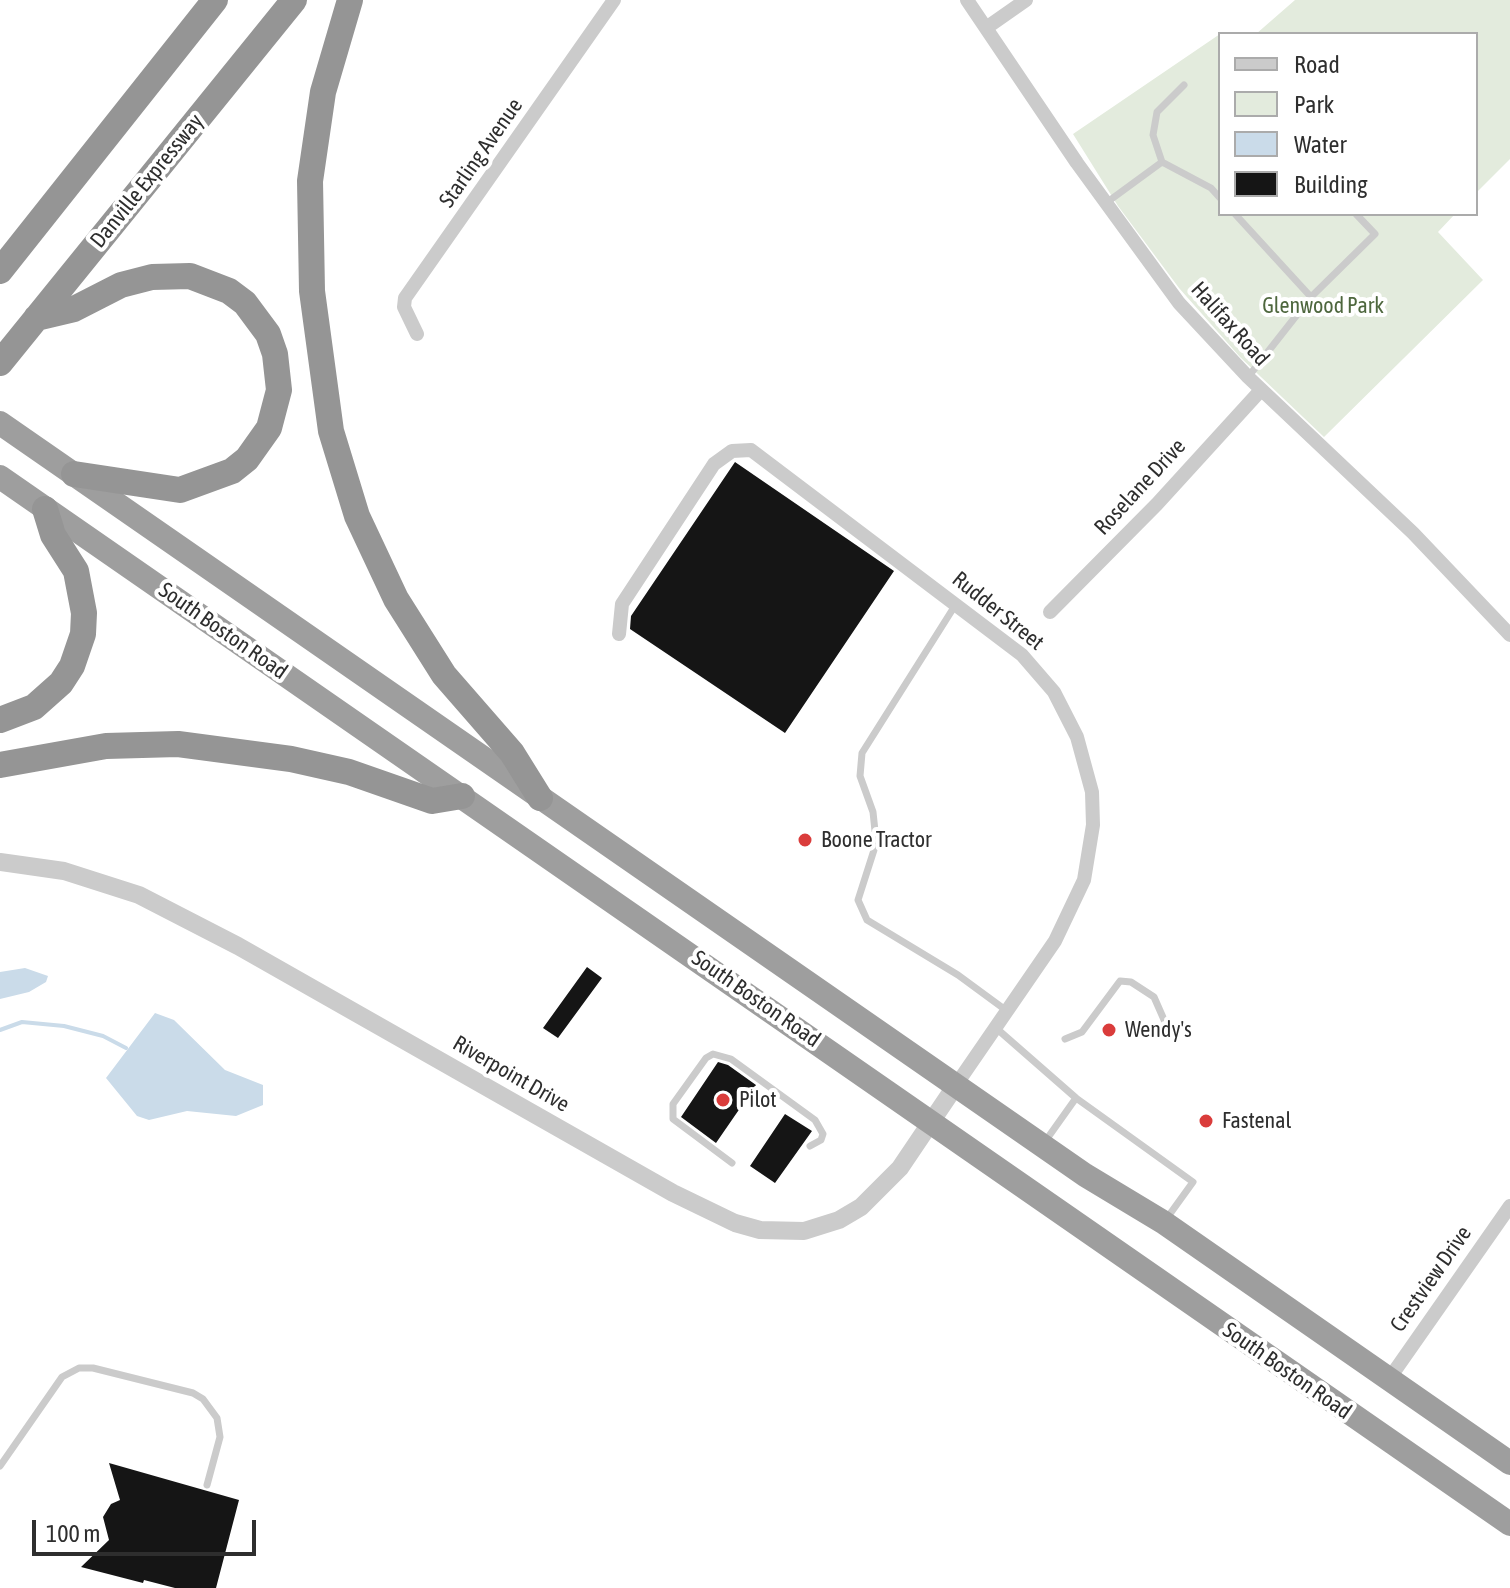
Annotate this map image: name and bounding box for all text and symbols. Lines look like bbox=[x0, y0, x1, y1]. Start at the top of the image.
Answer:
legend bbox=[1218, 32, 1478, 216]
text: Road bbox=[1294, 51, 1340, 78]
text: Park bbox=[1294, 91, 1334, 118]
street label: Starling Avenue bbox=[434, 93, 528, 213]
street label: Danville Expressway bbox=[85, 109, 209, 253]
text: Water bbox=[1294, 131, 1347, 158]
text: Building bbox=[1294, 171, 1367, 198]
street label: Halifax Road bbox=[1185, 276, 1275, 372]
park label: Glenwood Park bbox=[1262, 293, 1384, 319]
street label: Roselane Drive bbox=[1089, 434, 1191, 540]
street label: Rudder Street bbox=[947, 566, 1049, 656]
street label: South Boston Road bbox=[154, 577, 292, 685]
place label: Boone Tractor bbox=[821, 827, 931, 853]
marker: Boone Tractor bbox=[796, 831, 814, 849]
street label: South Boston Road bbox=[687, 945, 825, 1053]
place label: Wendy's bbox=[1125, 1017, 1192, 1043]
marker: Wendy's bbox=[1100, 1021, 1118, 1039]
street label: Riverpoint Drive bbox=[448, 1030, 574, 1118]
place label: Pilot bbox=[739, 1087, 777, 1113]
marker: Pilot bbox=[714, 1091, 732, 1109]
place label: Fastenal bbox=[1222, 1108, 1291, 1134]
marker: Fastenal bbox=[1197, 1112, 1215, 1130]
street label: Crestview Drive bbox=[1385, 1221, 1477, 1337]
street label: South Boston Road bbox=[1218, 1317, 1356, 1425]
scale bar bbox=[36, 1504, 260, 1554]
text: 100 m bbox=[46, 1520, 100, 1547]

